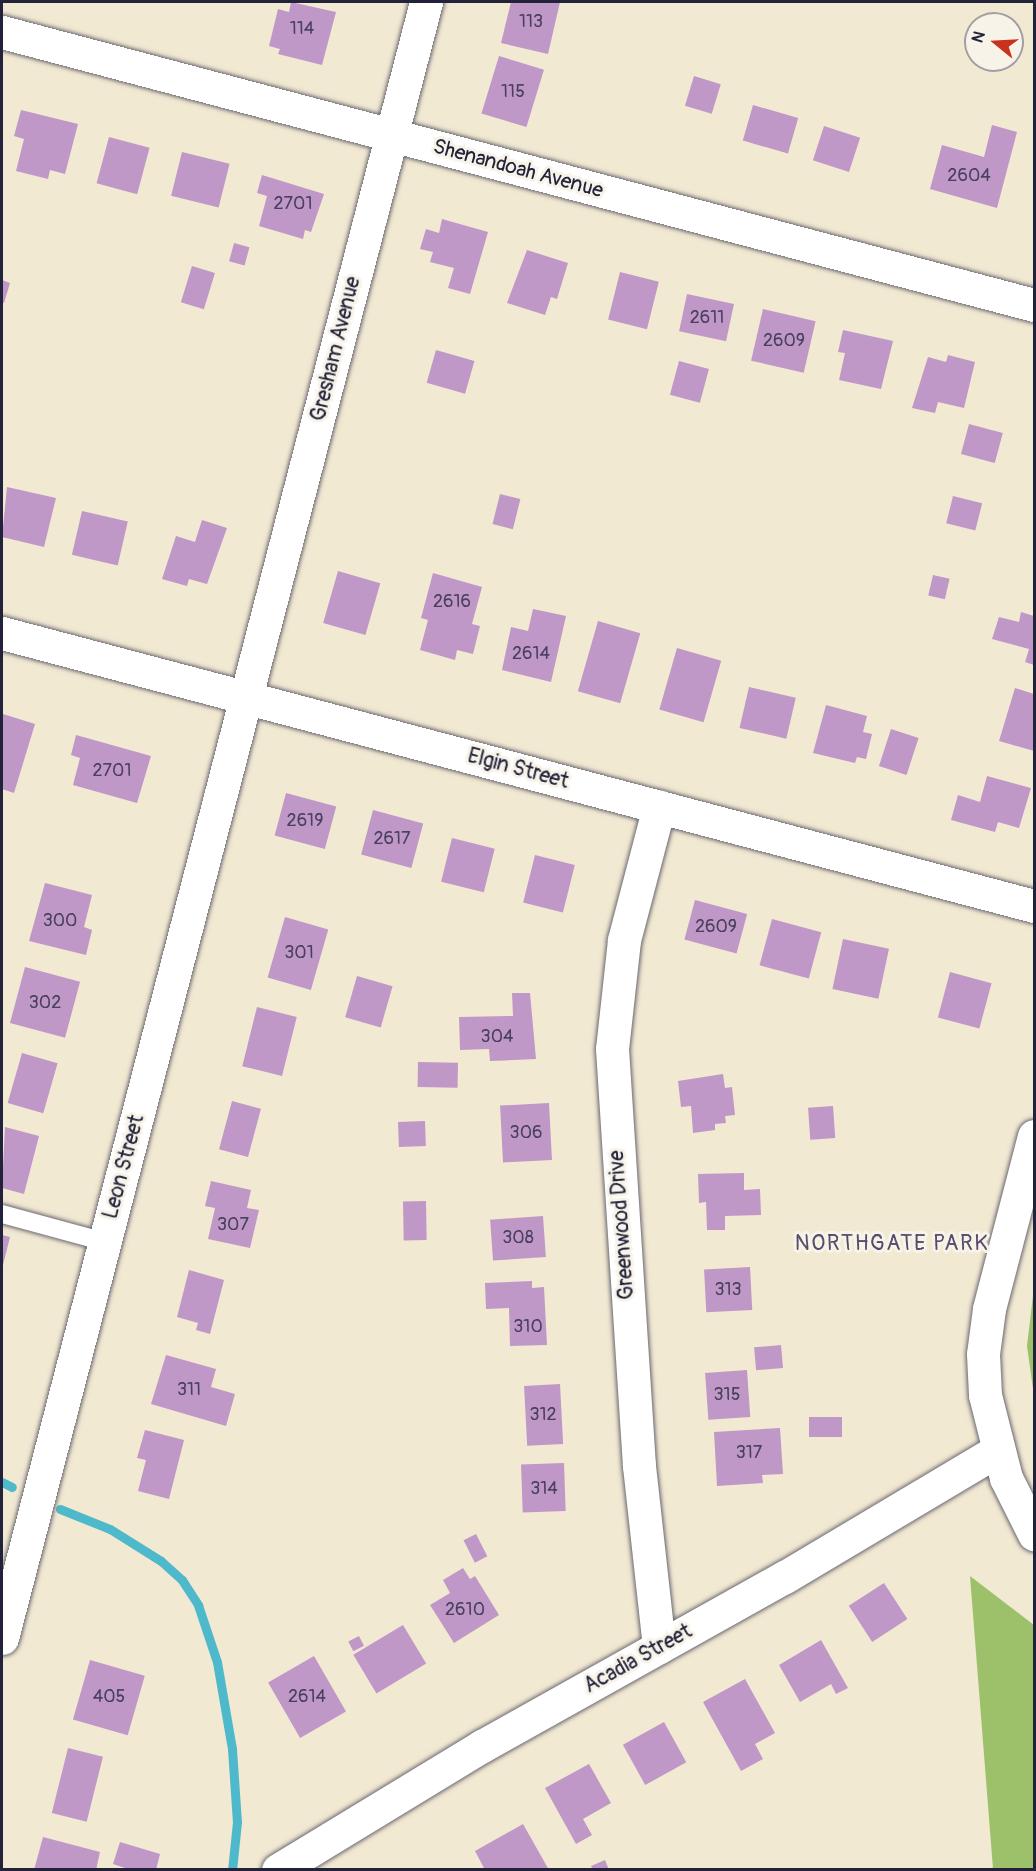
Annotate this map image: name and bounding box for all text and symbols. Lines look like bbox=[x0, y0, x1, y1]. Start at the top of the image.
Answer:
house number: 113 bbox=[519, 11, 543, 33]
north arrow bbox=[964, 12, 1024, 72]
house number: 114 bbox=[290, 18, 314, 40]
text: N bbox=[968, 29, 990, 45]
house number: 115 bbox=[501, 81, 525, 103]
street label: Shenandoah Avenue bbox=[430, 134, 606, 204]
house number: 2604 bbox=[947, 165, 991, 187]
house number: 2701 bbox=[274, 193, 312, 215]
street label: Gresham Avenue bbox=[306, 274, 366, 424]
house number: 2611 bbox=[690, 307, 724, 329]
house number: 2609 bbox=[763, 330, 805, 352]
house number: 2616 bbox=[433, 591, 471, 613]
house number: 2614 bbox=[512, 643, 550, 665]
street label: Elgin Street bbox=[465, 743, 571, 795]
house number: 2701 bbox=[93, 760, 131, 782]
house number: 2619 bbox=[287, 810, 323, 832]
house number: 2617 bbox=[373, 828, 411, 850]
house number: 300 bbox=[43, 910, 77, 932]
house number: 2609 bbox=[695, 916, 737, 938]
house number: 301 bbox=[284, 942, 314, 964]
house number: 302 bbox=[29, 992, 61, 1014]
house number: 304 bbox=[481, 1026, 513, 1048]
street label: Leon Street bbox=[98, 1112, 150, 1222]
house number: 306 bbox=[510, 1122, 542, 1144]
street label: Greenwood Drive bbox=[604, 1150, 640, 1300]
house number: 307 bbox=[217, 1214, 249, 1236]
house number: 308 bbox=[502, 1227, 534, 1249]
district label: NORTHGATE PARK bbox=[795, 1231, 989, 1257]
house number: 313 bbox=[714, 1279, 742, 1301]
house number: 310 bbox=[513, 1316, 543, 1338]
house number: 311 bbox=[177, 1379, 201, 1401]
house number: 315 bbox=[714, 1384, 740, 1406]
house number: 312 bbox=[529, 1404, 557, 1426]
house number: 317 bbox=[736, 1442, 762, 1464]
house number: 314 bbox=[530, 1478, 558, 1500]
house number: 2610 bbox=[445, 1599, 485, 1621]
street label: Acadia Street bbox=[580, 1619, 696, 1699]
house number: 405 bbox=[93, 1686, 125, 1708]
house number: 2614 bbox=[288, 1686, 326, 1708]

